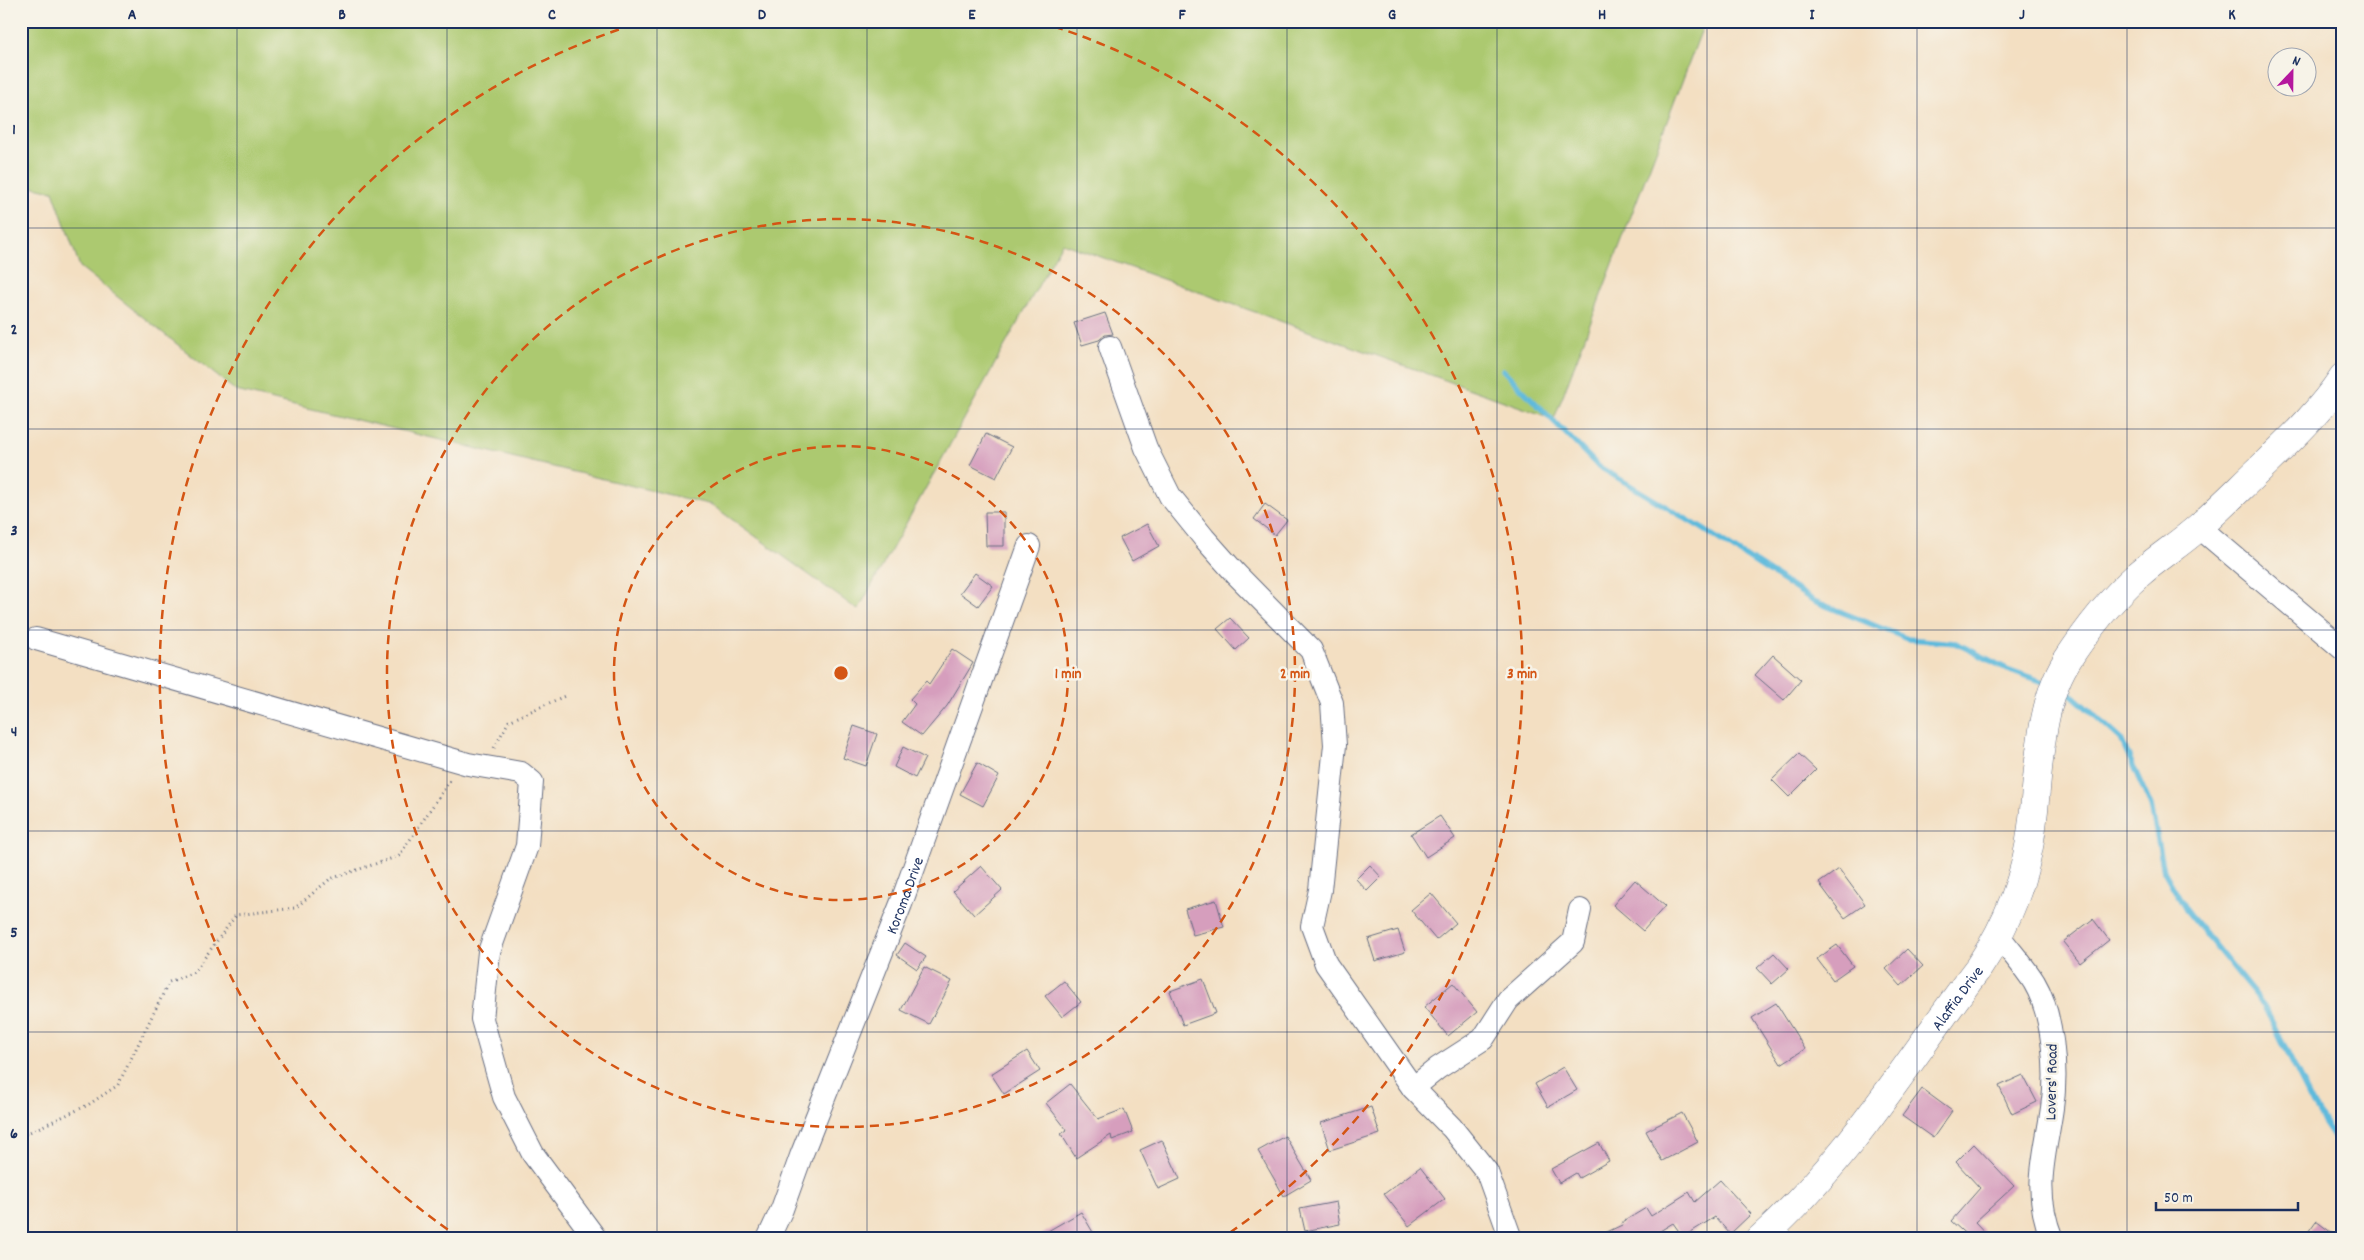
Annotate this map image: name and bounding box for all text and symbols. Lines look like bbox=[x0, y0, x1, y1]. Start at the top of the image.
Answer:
text: A bbox=[128, 4, 137, 27]
text: B bbox=[338, 4, 346, 27]
text: C bbox=[548, 4, 556, 27]
text: D bbox=[758, 4, 767, 27]
text: E bbox=[968, 4, 976, 27]
text: F bbox=[1178, 4, 1186, 27]
text: G bbox=[1388, 4, 1396, 27]
text: H bbox=[1598, 4, 1606, 27]
text: I bbox=[1810, 4, 1816, 27]
text: J bbox=[2019, 4, 2025, 27]
text: K bbox=[2228, 4, 2236, 27]
north arrow bbox=[2266, 48, 2316, 98]
text: N bbox=[2289, 51, 2303, 72]
text: 1 bbox=[12, 119, 16, 142]
text: 2 bbox=[11, 319, 18, 342]
text: 3 bbox=[10, 520, 18, 543]
centre of rings bbox=[832, 664, 850, 682]
text: 1 min bbox=[1055, 664, 1081, 686]
text: 2 min bbox=[1280, 664, 1310, 686]
text: 3 min bbox=[1507, 664, 1537, 686]
text: 4 bbox=[11, 721, 17, 744]
street label: Koroma Drive bbox=[881, 854, 931, 938]
text: 5 bbox=[10, 922, 18, 945]
street label: Alaffia Drive bbox=[1927, 962, 1990, 1036]
street label: Lovers' Road bbox=[2040, 1043, 2065, 1121]
text: 6 bbox=[10, 1123, 18, 1146]
scale bar bbox=[2156, 1180, 2299, 1212]
text: 50 m bbox=[2164, 1188, 2193, 1210]

